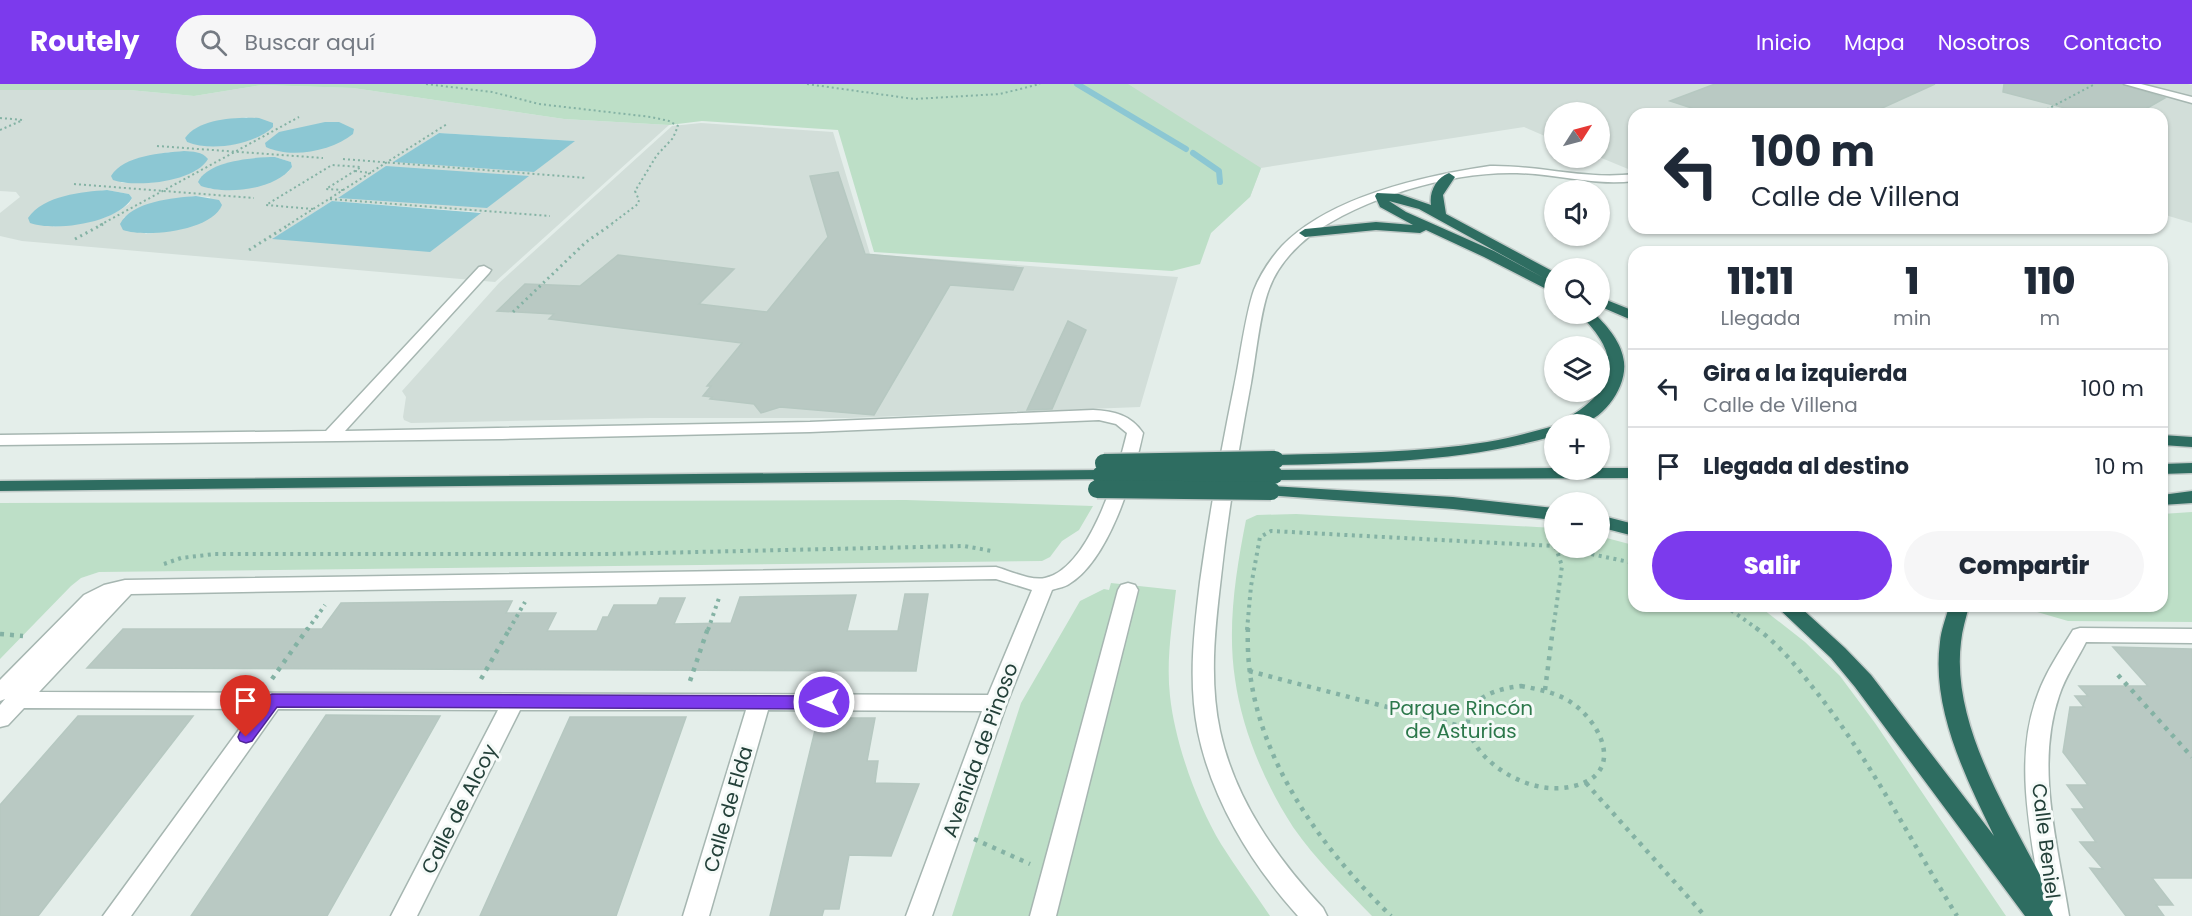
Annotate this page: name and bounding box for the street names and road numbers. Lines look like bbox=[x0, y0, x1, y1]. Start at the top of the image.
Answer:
street label: Avenida de Pinoso bbox=[935, 659, 1025, 841]
street label: Calle de Alcoy bbox=[414, 739, 504, 879]
street label: Calle de Elda bbox=[697, 743, 759, 875]
street label: Calle Beniel bbox=[2025, 782, 2067, 900]

